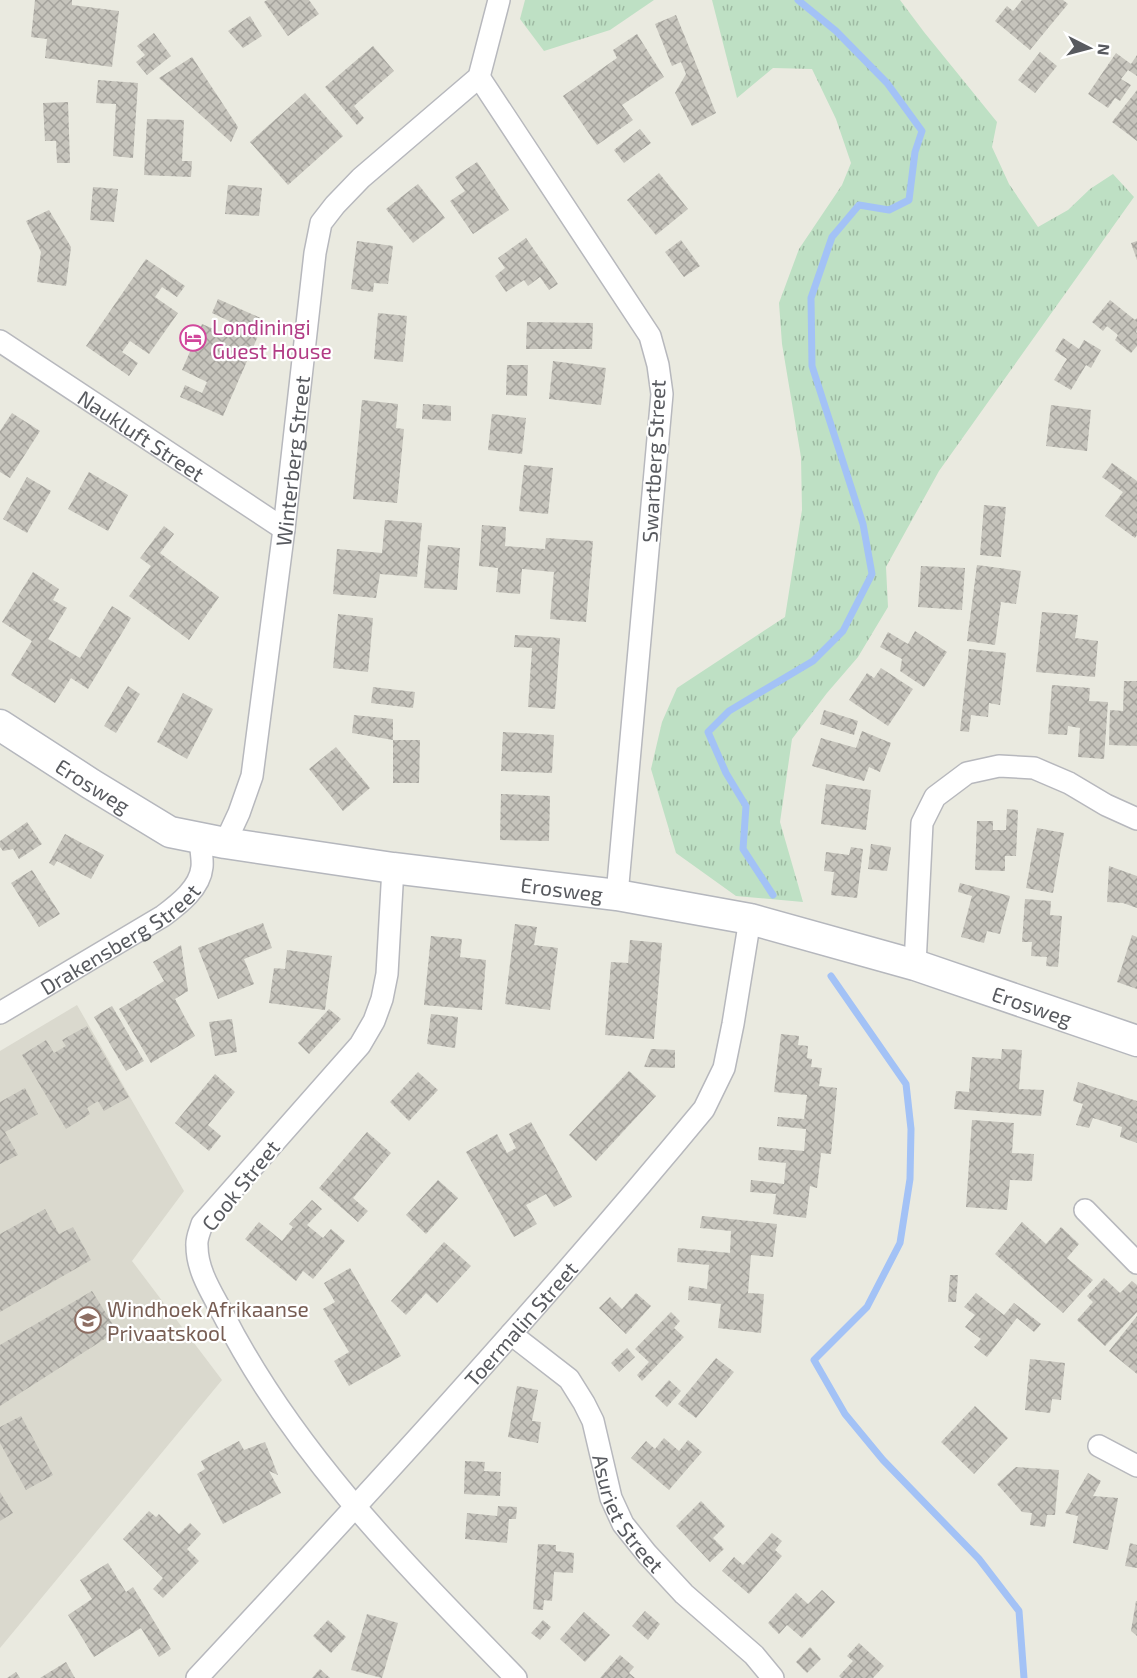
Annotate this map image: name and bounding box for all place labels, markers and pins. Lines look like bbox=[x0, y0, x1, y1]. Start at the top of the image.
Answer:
place label: Londiningi Guest House bbox=[212, 314, 332, 363]
hotel icon: Londiningi Guest House bbox=[178, 323, 208, 353]
place label: Windhoek Afrikaanse Privaatskool bbox=[107, 1296, 309, 1345]
school or university icon: Windhoek Afrikaanse Privaatskool bbox=[73, 1305, 103, 1335]

